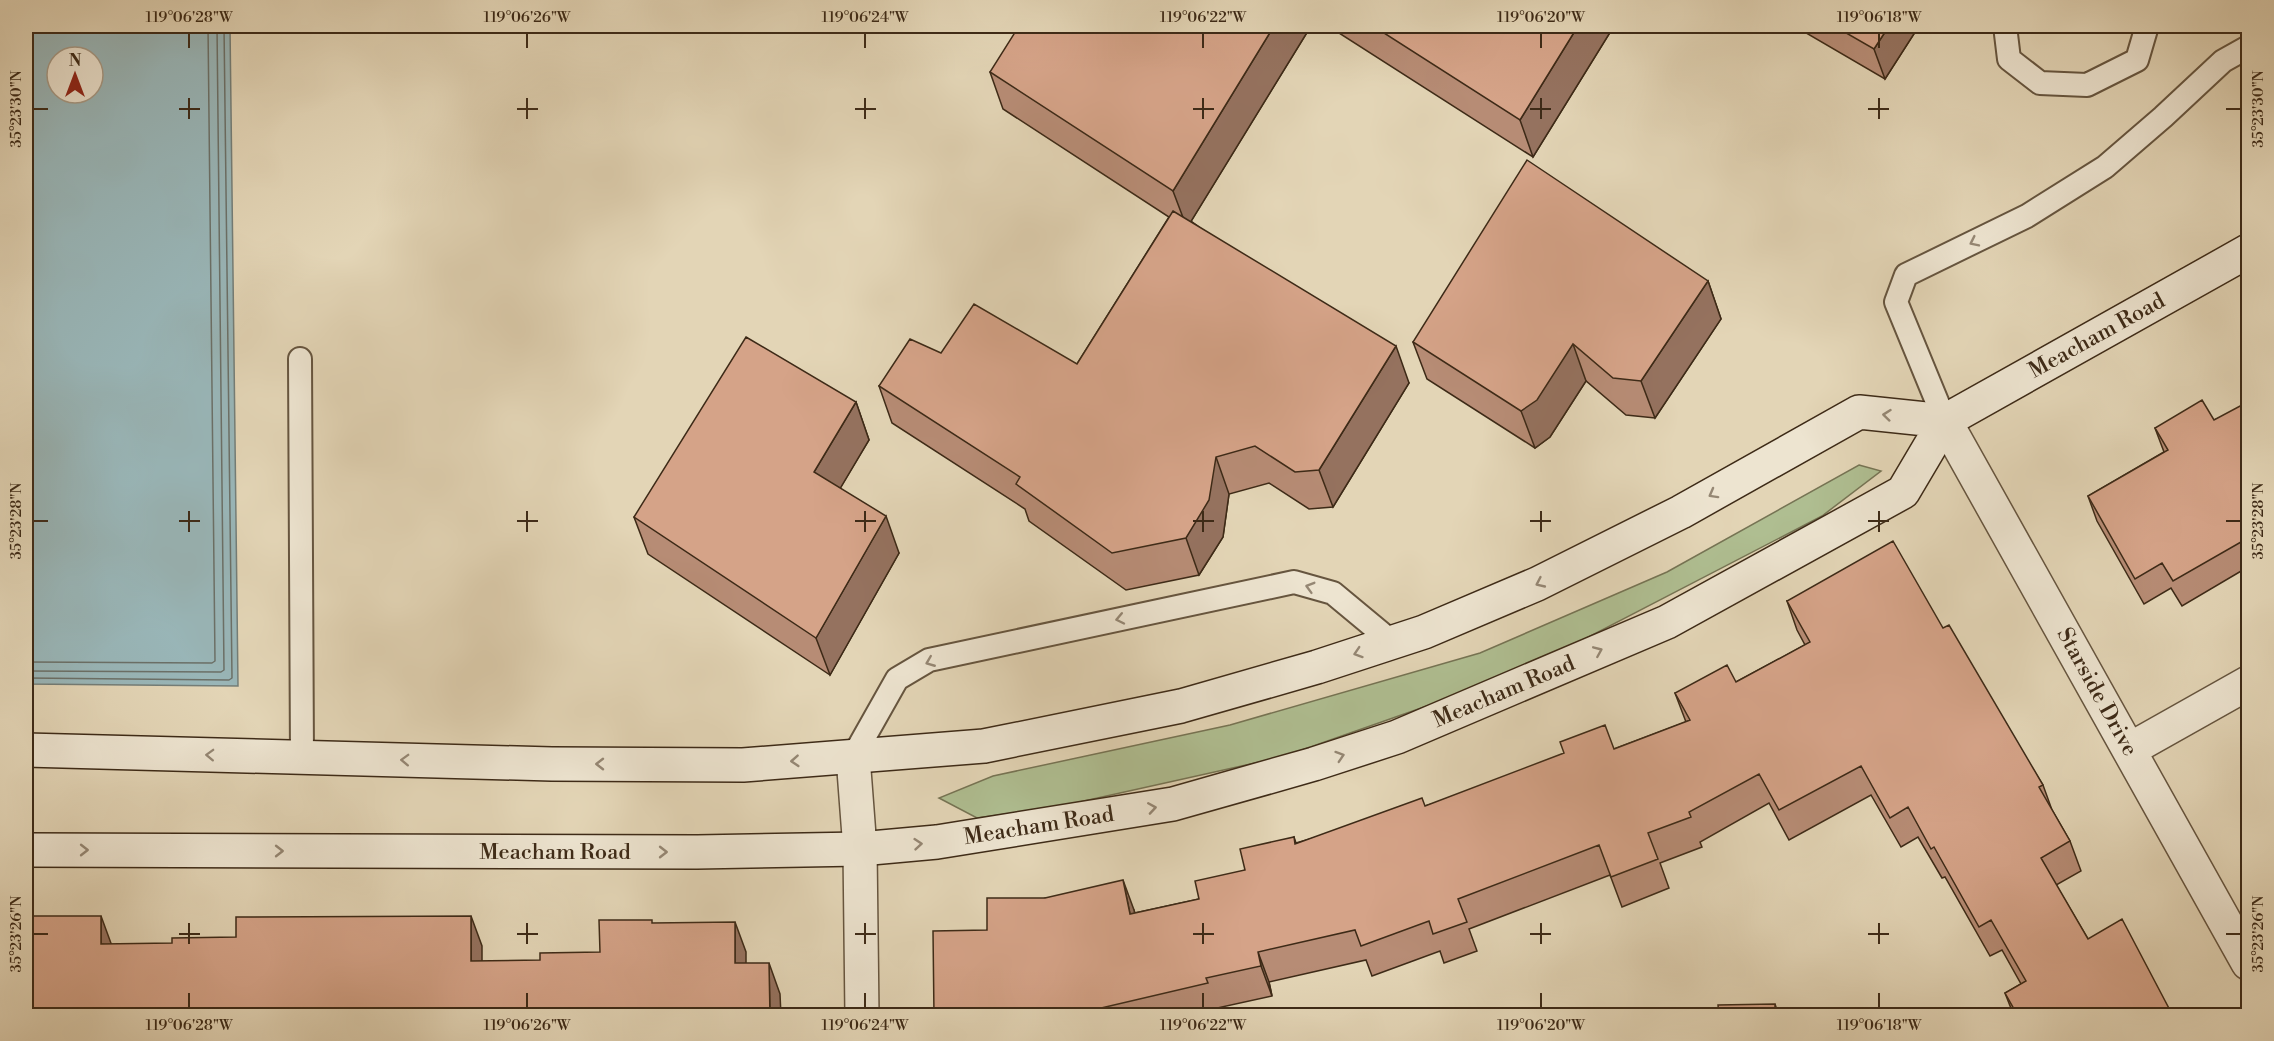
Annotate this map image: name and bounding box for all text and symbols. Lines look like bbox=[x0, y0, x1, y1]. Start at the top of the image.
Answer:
text: 119°06'28"W bbox=[145, 8, 233, 27]
text: 119°06'26"W bbox=[484, 8, 571, 27]
text: 119°06'24"W bbox=[822, 8, 909, 27]
text: 119°06'22"W bbox=[1160, 8, 1247, 27]
text: 119°06'20"W bbox=[1497, 8, 1585, 27]
text: 119°06'18"W bbox=[1837, 8, 1922, 27]
north arrow bbox=[45, 45, 105, 105]
text: N bbox=[69, 51, 82, 71]
text: 35°23'30"N bbox=[7, 70, 26, 148]
text: 35°23'30"N bbox=[2249, 70, 2268, 148]
one-way arrow bbox=[1969, 234, 1980, 246]
street label: Meacham Road bbox=[2024, 287, 2170, 385]
one-way arrow bbox=[1882, 409, 1891, 422]
text: 35°23'28"N bbox=[7, 482, 26, 560]
text: 35°23'28"N bbox=[2249, 482, 2268, 560]
one-way arrow bbox=[1709, 487, 1720, 498]
one-way arrow bbox=[1535, 575, 1546, 587]
one-way arrow bbox=[1305, 582, 1316, 594]
one-way arrow bbox=[1115, 612, 1125, 625]
street label: Starside Drive bbox=[2051, 623, 2143, 761]
one-way arrow bbox=[1353, 646, 1364, 659]
one-way arrow bbox=[1592, 646, 1603, 658]
street label: Meacham Road bbox=[1429, 650, 1580, 734]
one-way arrow bbox=[925, 655, 936, 667]
one-way arrow bbox=[206, 749, 215, 761]
one-way arrow bbox=[1334, 751, 1345, 763]
one-way arrow bbox=[401, 754, 410, 766]
one-way arrow bbox=[791, 754, 800, 767]
one-way arrow bbox=[596, 758, 605, 770]
street label: Meacham Road bbox=[962, 801, 1117, 851]
one-way arrow bbox=[1147, 802, 1157, 814]
one-way arrow bbox=[913, 838, 922, 851]
street label: Meacham Road bbox=[479, 839, 631, 866]
one-way arrow bbox=[79, 844, 88, 856]
one-way arrow bbox=[274, 845, 283, 857]
one-way arrow bbox=[658, 846, 667, 858]
text: 35°23'26"N bbox=[7, 896, 26, 972]
text: 35°23'26"N bbox=[2249, 896, 2268, 972]
text: 119°06'28"W bbox=[145, 1016, 233, 1035]
text: 119°06'26"W bbox=[484, 1016, 571, 1035]
text: 119°06'24"W bbox=[822, 1016, 909, 1035]
text: 119°06'22"W bbox=[1160, 1016, 1247, 1035]
text: 119°06'20"W bbox=[1497, 1016, 1585, 1035]
text: 119°06'18"W bbox=[1837, 1016, 1922, 1035]

